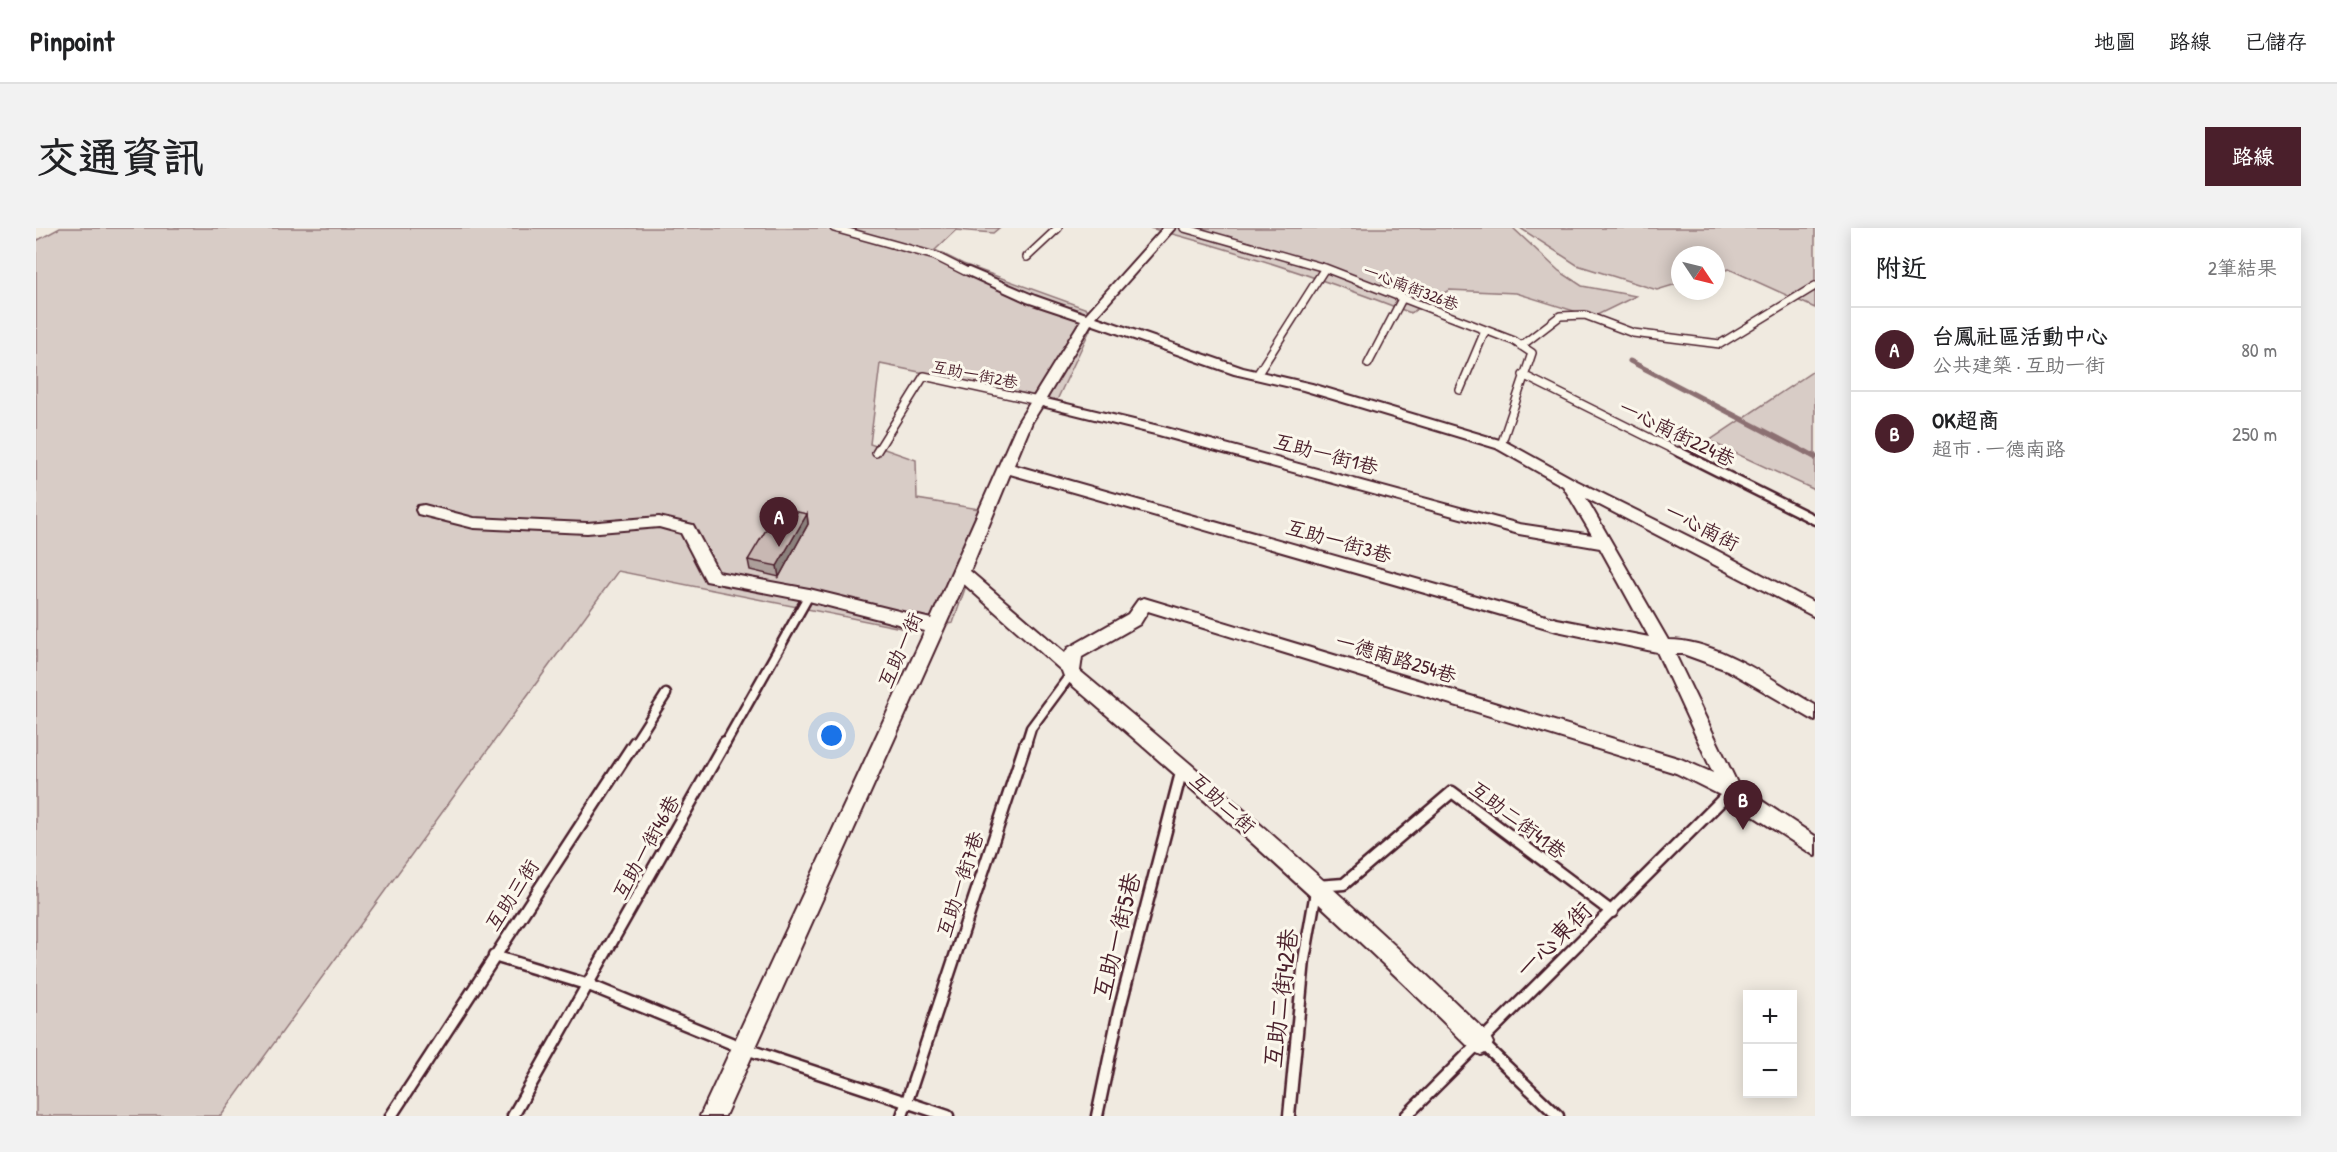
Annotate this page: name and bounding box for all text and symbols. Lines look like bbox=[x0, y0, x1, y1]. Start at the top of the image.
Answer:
text: Pinpoint bbox=[30, 22, 114, 60]
text: 地圖 bbox=[2094, 27, 2136, 56]
text: 路線 bbox=[2169, 27, 2211, 56]
text: 已儲存 bbox=[2244, 27, 2307, 56]
button: 路線 bbox=[2205, 127, 2301, 186]
text: 交通資訊 bbox=[36, 128, 204, 185]
north arrow bbox=[1671, 246, 1725, 300]
text: 附近 bbox=[1875, 250, 1927, 285]
text: 2筆結果 bbox=[2208, 254, 2277, 281]
street label: 一心南街326巷 bbox=[1360, 259, 1462, 315]
text: 台鳳社區活動中心 bbox=[1932, 321, 2108, 351]
text: A bbox=[1890, 336, 1899, 363]
text: 80 m bbox=[2241, 336, 2277, 363]
text: 公共建築 · 互助一街 bbox=[1932, 351, 2105, 378]
street label: 互助一街2巷 bbox=[930, 355, 1020, 393]
street label: 一心南街224巷 bbox=[1615, 393, 1741, 473]
text: OK超商 bbox=[1932, 405, 2000, 435]
text: B bbox=[1889, 420, 1900, 447]
text: 250 m bbox=[2232, 420, 2277, 447]
street label: 互助一街1巷 bbox=[1271, 427, 1382, 481]
text: 超市 · 一德南路 bbox=[1932, 435, 2065, 462]
street label: 一心南街 bbox=[1660, 496, 1744, 557]
pin: A bbox=[760, 498, 798, 547]
street label: 互助一街3巷 bbox=[1283, 513, 1396, 569]
street label: 互助一街 bbox=[871, 608, 928, 692]
street label: 一德南路254巷 bbox=[1332, 626, 1461, 689]
your location bbox=[817, 721, 846, 750]
street label: 互助二街 bbox=[1185, 766, 1262, 839]
street label: 互助二街41巷 bbox=[1464, 774, 1573, 866]
pin: B bbox=[1724, 780, 1762, 830]
street label: 互助一街46巷 bbox=[606, 789, 686, 904]
street label: 互助一街7巷 bbox=[930, 826, 990, 940]
street label: 互助三街 bbox=[478, 854, 545, 936]
street label: 互助一街5巷 bbox=[1085, 869, 1147, 1003]
street label: 一心東街 bbox=[1508, 894, 1599, 985]
street label: 互助二街42巷 bbox=[1256, 926, 1304, 1069]
map controls bbox=[1743, 990, 1797, 1098]
button: + bbox=[1743, 990, 1797, 1044]
button: − bbox=[1743, 1044, 1797, 1098]

